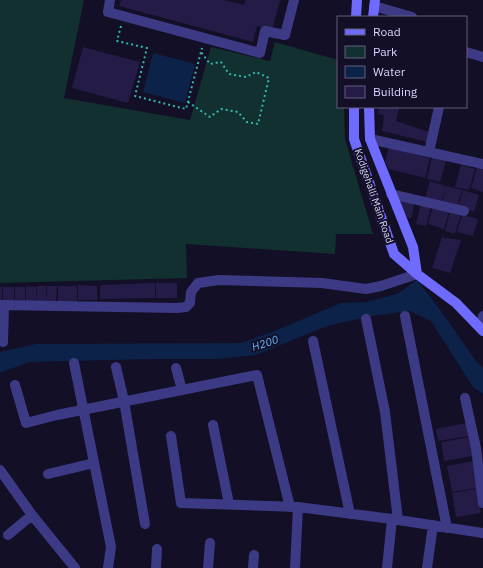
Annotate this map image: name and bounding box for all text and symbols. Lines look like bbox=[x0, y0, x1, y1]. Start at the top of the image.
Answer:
legend bbox=[337, 16, 467, 108]
text: Road bbox=[373, 24, 401, 39]
text: Park bbox=[373, 44, 398, 59]
text: Water bbox=[373, 64, 406, 79]
text: Building bbox=[373, 84, 418, 99]
street label: Kodigehalli Main Road bbox=[352, 147, 396, 245]
water label: H200 bbox=[250, 332, 281, 354]

